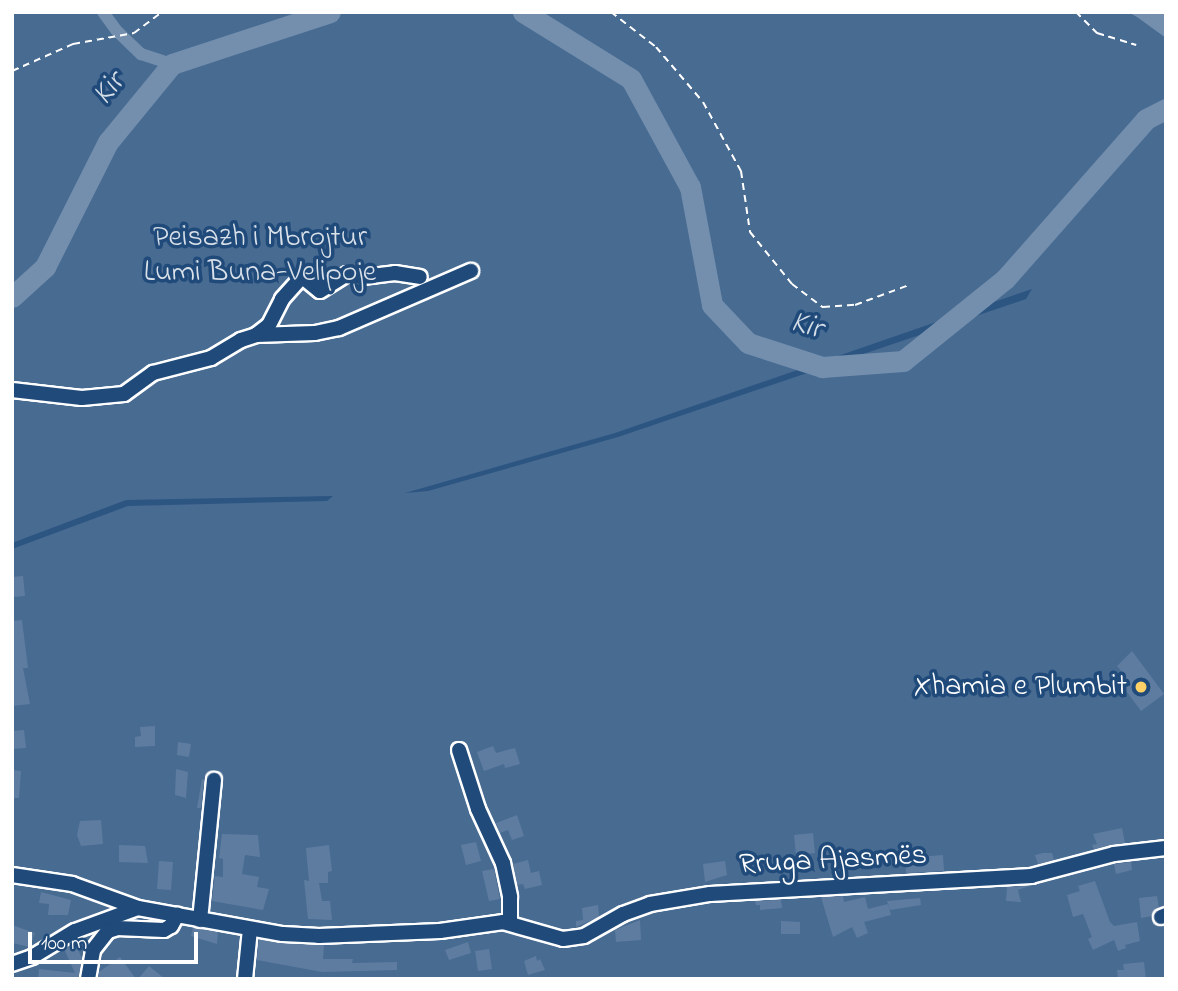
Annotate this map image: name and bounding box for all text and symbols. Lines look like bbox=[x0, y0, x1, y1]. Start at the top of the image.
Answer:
water label: Kir bbox=[85, 66, 135, 114]
park label: Peisazh i Mbrojtur Lumi Buna-Velipoje bbox=[144, 220, 376, 290]
water label: Kir bbox=[786, 304, 826, 350]
place label: Xhamia e Plumbit bbox=[914, 669, 1127, 705]
marker: Xhamia e Plumbit bbox=[1133, 679, 1149, 695]
street label: Rruga Ajasmës bbox=[738, 838, 928, 884]
scale bar bbox=[32, 918, 201, 962]
text: 100 m bbox=[41, 929, 87, 959]

